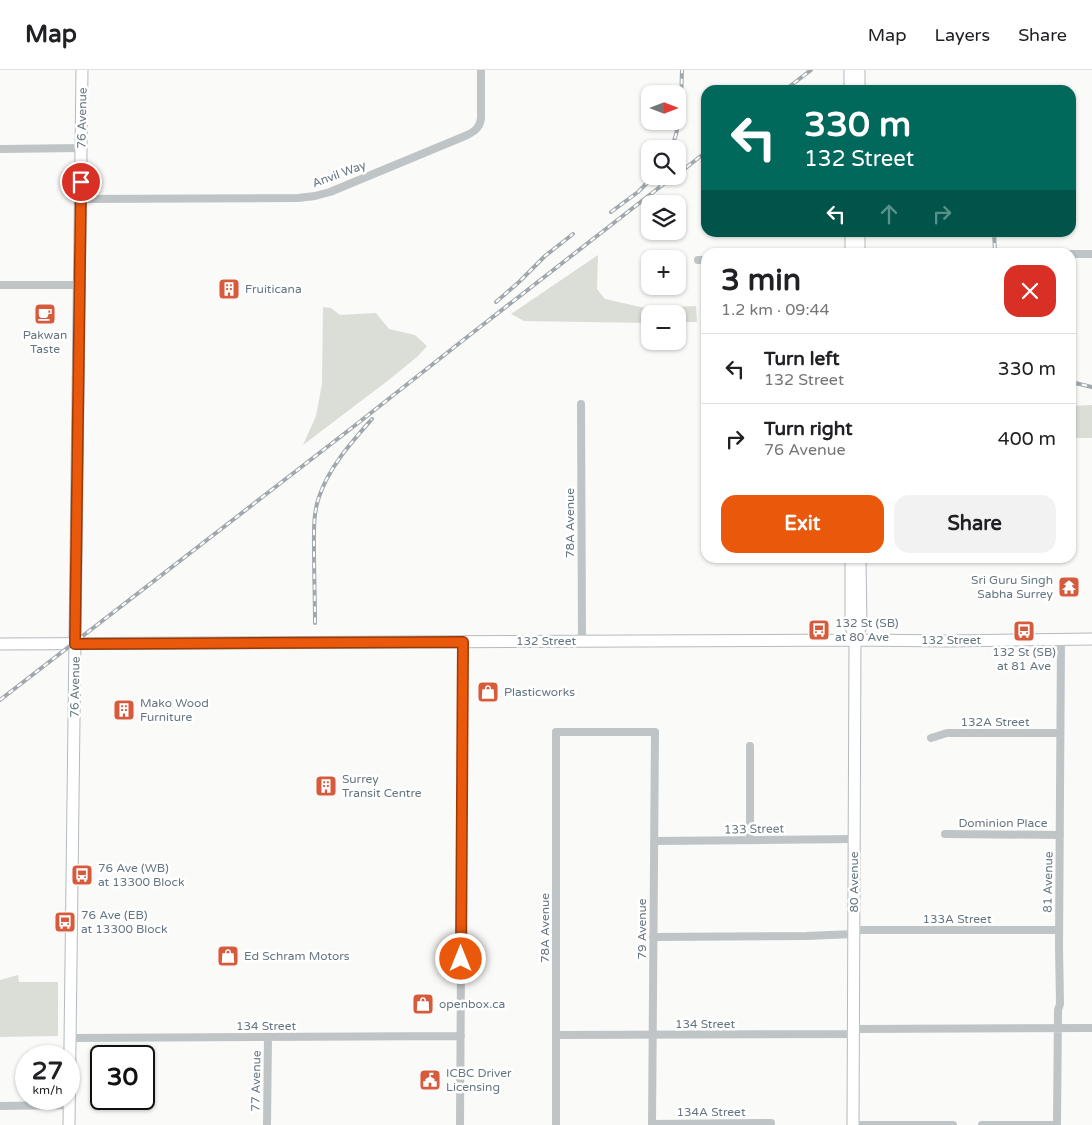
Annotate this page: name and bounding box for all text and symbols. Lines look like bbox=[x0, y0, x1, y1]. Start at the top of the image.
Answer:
text: Map bbox=[25, 20, 77, 49]
text: Map bbox=[868, 24, 907, 46]
text: Layers bbox=[935, 24, 990, 46]
text: Share bbox=[1018, 24, 1067, 46]
north arrow bbox=[641, 85, 686, 130]
map controls bbox=[641, 85, 686, 350]
street label: 76 Avenue bbox=[74, 87, 90, 149]
text: 330 m bbox=[804, 104, 911, 146]
icon: left bbox=[721, 105, 786, 170]
button: search bbox=[641, 140, 686, 185]
text: 132 Street bbox=[804, 146, 914, 172]
street label: Anvil Way bbox=[310, 158, 368, 190]
pin bbox=[60, 161, 102, 203]
icon: arrive bbox=[67, 168, 95, 196]
button: layers bbox=[641, 195, 686, 240]
icon: left bbox=[822, 200, 850, 228]
icon: ahead bbox=[875, 200, 903, 228]
icon: right bbox=[928, 200, 956, 228]
button: + bbox=[641, 250, 686, 295]
text: 3 min bbox=[721, 262, 801, 299]
button: close bbox=[1004, 265, 1056, 317]
building icon: Fruiticana bbox=[217, 277, 241, 301]
place label: Fruiticana bbox=[245, 282, 302, 296]
text: 1.2 km · 09:44 bbox=[721, 300, 830, 320]
cafe icon: Pakwan Taste bbox=[33, 302, 57, 326]
button: − bbox=[641, 305, 686, 350]
place label: Pakwan Taste bbox=[23, 328, 67, 356]
text: Turn left bbox=[764, 348, 840, 370]
icon: left bbox=[721, 355, 749, 383]
text: 330 m bbox=[998, 358, 1056, 380]
text: 132 Street bbox=[764, 370, 844, 390]
text: Turn right bbox=[764, 418, 852, 440]
icon: right bbox=[721, 425, 749, 453]
text: 400 m bbox=[998, 428, 1056, 450]
text: 76 Avenue bbox=[764, 440, 846, 460]
street label: 78A Avenue bbox=[563, 488, 577, 558]
button: Exit bbox=[721, 495, 884, 553]
button: Share bbox=[894, 495, 1056, 553]
place label: Sri Guru Singh Sabha Surrey bbox=[971, 573, 1054, 601]
temple icon: Sri Guru Singh Sabha Surrey bbox=[1057, 575, 1081, 599]
place label: 132 St (SB) at 80 Ave bbox=[835, 616, 899, 644]
bus stop icon: 132 St (SB) at 80 Ave bbox=[807, 618, 831, 642]
bus stop icon: 132 St (SB) at 81 Ave bbox=[1012, 619, 1036, 643]
street label: 132 Street bbox=[921, 633, 981, 647]
street label: 132 Street bbox=[516, 634, 576, 648]
place label: 132 St (SB) at 81 Ave bbox=[992, 645, 1056, 673]
street label: 76 Avenue bbox=[67, 656, 83, 718]
shop icon: Plasticworks bbox=[476, 680, 500, 704]
place label: Plasticworks bbox=[504, 685, 575, 699]
place label: Mako Wood Furniture bbox=[140, 696, 209, 724]
building icon: Mako Wood Furniture bbox=[112, 698, 136, 722]
street label: 132A Street bbox=[961, 715, 1030, 729]
place label: Surrey Transit Centre bbox=[342, 772, 422, 800]
building icon: Surrey Transit Centre bbox=[314, 774, 338, 798]
street label: Dominion Place bbox=[959, 816, 1048, 830]
street label: 133 Street bbox=[724, 821, 785, 837]
street label: 80 Avenue bbox=[847, 851, 861, 913]
street label: 81 Avenue bbox=[1040, 851, 1056, 913]
place label: 76 Ave (WB) at 13300 Block bbox=[98, 861, 185, 889]
bus stop icon: 76 Ave (WB) at 13300 Block bbox=[70, 863, 94, 887]
street label: 78A Avenue bbox=[538, 893, 552, 963]
street label: 79 Avenue bbox=[635, 898, 649, 960]
place label: 76 Ave (EB) at 13300 Block bbox=[81, 908, 168, 936]
bus stop icon: 76 Ave (EB) at 13300 Block bbox=[53, 910, 77, 934]
street label: 133A Street bbox=[923, 912, 992, 926]
position arrow bbox=[434, 932, 486, 984]
shop icon: Ed Schram Motors bbox=[216, 944, 240, 968]
place label: Ed Schram Motors bbox=[244, 949, 350, 963]
shop icon: openbox.ca bbox=[411, 992, 435, 1016]
place label: openbox.ca bbox=[439, 997, 505, 1011]
street label: 134 Street bbox=[675, 1017, 735, 1031]
street label: 134 Street bbox=[236, 1019, 296, 1033]
speed limit sign: 30 bbox=[90, 1045, 155, 1110]
street label: 77 Avenue bbox=[248, 1050, 264, 1112]
text: 27 bbox=[32, 1056, 63, 1086]
place label: ICBC Driver Licensing bbox=[446, 1066, 512, 1094]
public building icon: ICBC Driver Licensing bbox=[418, 1068, 442, 1092]
text: km/h bbox=[32, 1083, 63, 1097]
street label: 134A Street bbox=[677, 1105, 746, 1119]

